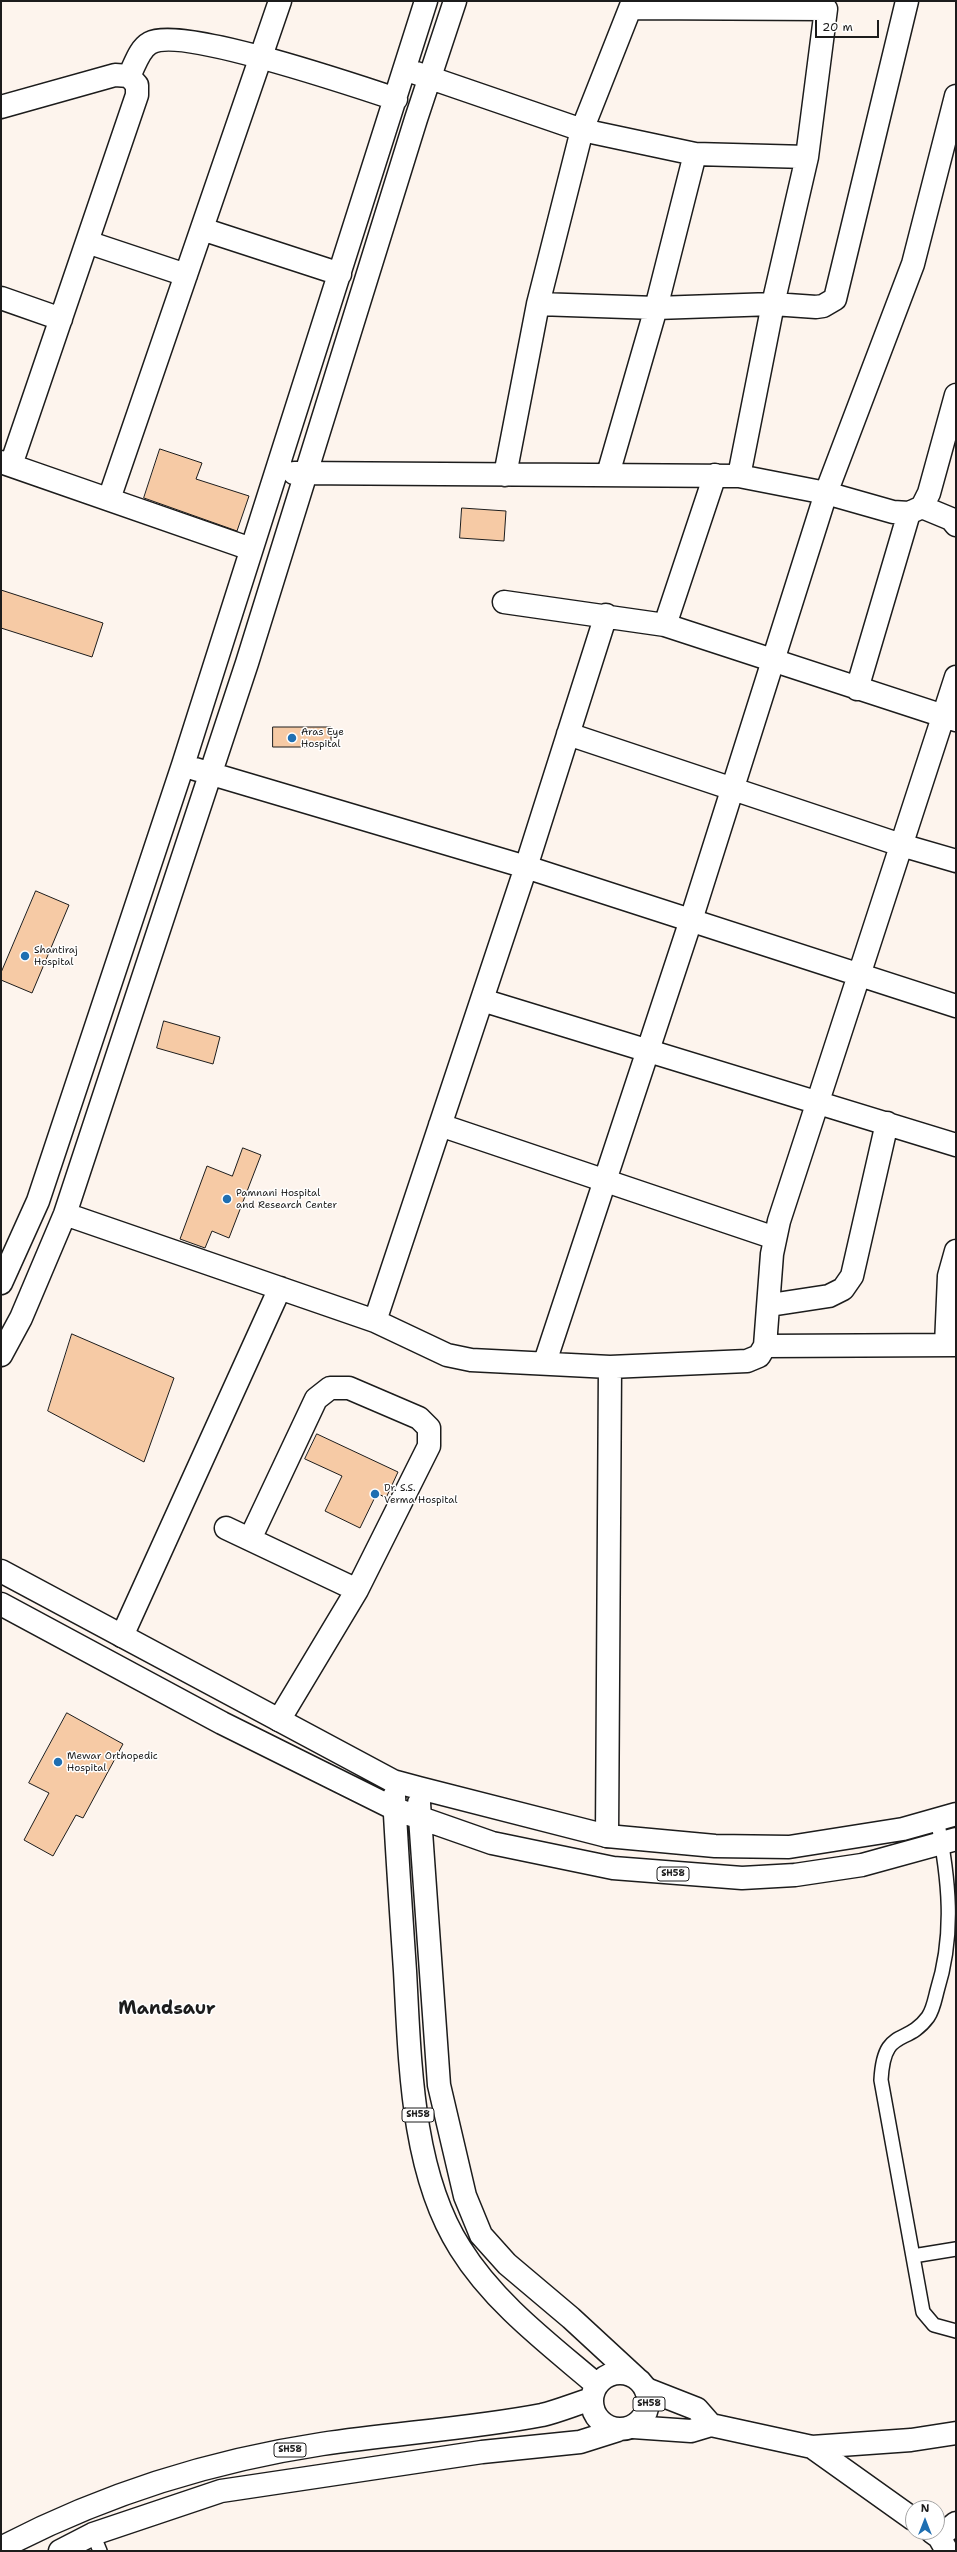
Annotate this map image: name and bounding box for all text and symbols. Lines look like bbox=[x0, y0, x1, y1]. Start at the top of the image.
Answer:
scale bar bbox=[817, 12, 881, 38]
text: 20 m bbox=[822, 19, 853, 35]
place label: Aras Eye Hospital bbox=[301, 726, 344, 750]
marker: Aras Eye Hospital bbox=[286, 732, 298, 744]
place label: Shantiraj Hospital bbox=[34, 944, 78, 968]
marker: Shantiraj Hospital bbox=[19, 950, 31, 962]
place label: Pamnani Hospital and Research Center bbox=[236, 1187, 337, 1210]
marker: Pamnani Hospital and Research Center bbox=[221, 1193, 233, 1205]
place label: Dr. S.S. Verma Hospital bbox=[384, 1482, 458, 1506]
marker: Dr. S.S. Verma Hospital bbox=[369, 1488, 381, 1500]
place label: Mewar Orthopedic Hospital bbox=[67, 1750, 158, 1774]
marker: Mewar Orthopedic Hospital bbox=[52, 1756, 64, 1768]
road number: SH58 bbox=[657, 1867, 689, 1881]
district label: Mandsaur bbox=[118, 1998, 216, 2020]
road number: SH58 bbox=[402, 2108, 434, 2122]
road number: SH58 bbox=[633, 2397, 665, 2411]
road number: SH58 bbox=[274, 2443, 306, 2457]
north arrow bbox=[905, 2500, 945, 2540]
text: N bbox=[921, 2501, 929, 2516]

